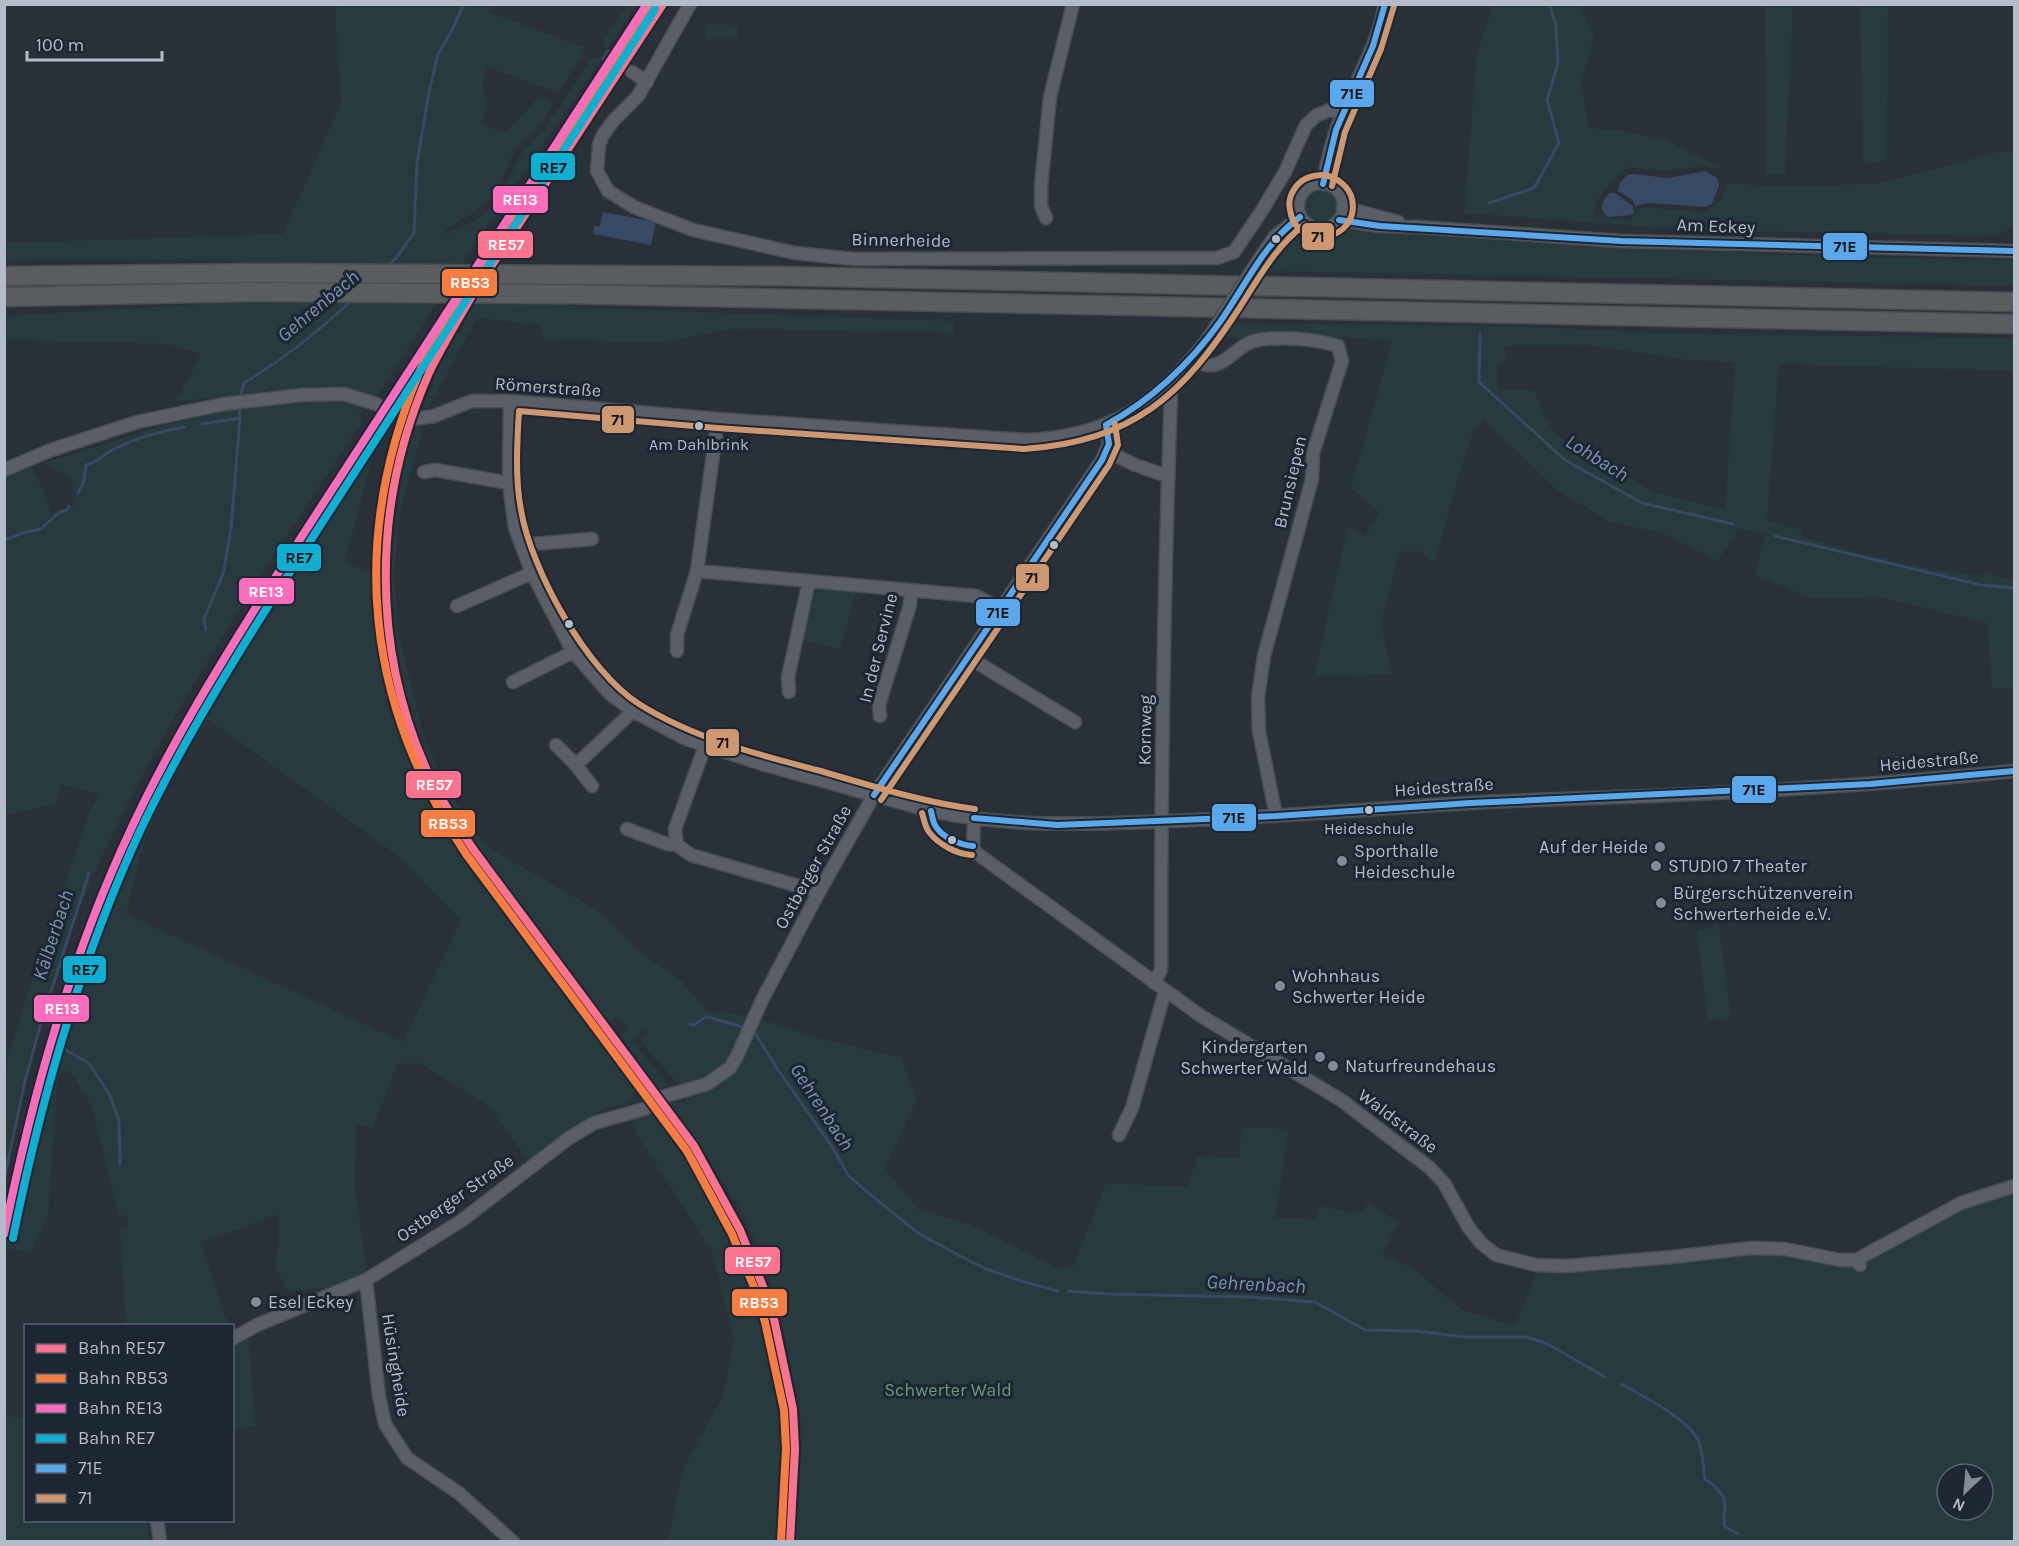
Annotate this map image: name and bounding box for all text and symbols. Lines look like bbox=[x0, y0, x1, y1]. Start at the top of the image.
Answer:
scale bar bbox=[27, 24, 162, 62]
text: 100 m bbox=[36, 34, 84, 56]
line badge: 71E bbox=[1329, 79, 1375, 108]
text: 71E bbox=[1340, 84, 1364, 103]
line badge: RE7 bbox=[530, 152, 576, 181]
text: RE7 bbox=[539, 158, 567, 177]
line badge: RE13 bbox=[492, 185, 549, 214]
text: RE13 bbox=[502, 190, 538, 209]
street label: Am Eckey bbox=[1676, 214, 1756, 238]
line badge: 71 bbox=[1301, 222, 1335, 251]
text: 71 bbox=[1311, 227, 1325, 246]
street label: Binnerheide bbox=[851, 228, 951, 252]
line badge: RE57 bbox=[477, 230, 534, 259]
line badge: 71E bbox=[1822, 232, 1868, 261]
unlabelled marker bbox=[1270, 233, 1282, 245]
text: RE57 bbox=[488, 235, 525, 254]
text: 71E bbox=[1833, 237, 1857, 256]
water label: Gehrenbach bbox=[273, 265, 363, 347]
line badge: RB53 bbox=[441, 268, 498, 297]
text: RB53 bbox=[450, 273, 490, 292]
street label: Römerstraße bbox=[494, 372, 602, 402]
line badge: 71 bbox=[601, 405, 635, 434]
text: 71 bbox=[611, 410, 625, 429]
marker: Am Dahlbrink bbox=[693, 420, 705, 432]
water label: Lohbach bbox=[1561, 430, 1633, 486]
street label: Brunsiepen bbox=[1269, 434, 1311, 530]
place label: Am Dahlbrink bbox=[649, 435, 749, 454]
unlabelled marker bbox=[1048, 539, 1060, 551]
line badge: RE7 bbox=[276, 543, 322, 572]
text: RE7 bbox=[285, 548, 313, 567]
line badge: 71 bbox=[1015, 563, 1050, 592]
text: 71 bbox=[1025, 568, 1039, 587]
line badge: RE13 bbox=[238, 577, 295, 605]
text: RE13 bbox=[248, 582, 284, 601]
street label: In der Servine bbox=[854, 591, 902, 705]
line badge: 71E bbox=[975, 598, 1021, 627]
text: 71E bbox=[986, 603, 1010, 622]
unlabelled marker bbox=[563, 618, 575, 630]
street label: Kornweg bbox=[1133, 695, 1157, 765]
line badge: 71 bbox=[705, 728, 740, 757]
text: 71 bbox=[716, 733, 730, 752]
street label: Heidestraße bbox=[1878, 746, 1980, 776]
line badge: RE57 bbox=[405, 770, 462, 799]
street label: Heidestraße bbox=[1394, 773, 1494, 801]
text: RE57 bbox=[416, 775, 453, 794]
line badge: 71E bbox=[1731, 775, 1777, 804]
text: 71E bbox=[1742, 780, 1766, 799]
street label: Ostberger Straße bbox=[770, 801, 856, 933]
line badge: 71E bbox=[1211, 803, 1257, 832]
marker: Heideschule bbox=[1363, 804, 1375, 816]
text: 71E bbox=[1222, 808, 1246, 827]
line badge: RB53 bbox=[420, 809, 476, 838]
text: RB53 bbox=[428, 814, 468, 833]
place label: Heideschule bbox=[1324, 819, 1414, 838]
unlabelled marker bbox=[946, 834, 958, 846]
place label: Auf der Heide bbox=[1539, 836, 1648, 858]
place label: Sporthalle Heideschule bbox=[1354, 840, 1455, 883]
marker: Auf der Heide bbox=[1653, 840, 1667, 854]
marker: Sporthalle Heideschule bbox=[1335, 854, 1349, 868]
place label: STUDIO 7 Theater bbox=[1668, 855, 1807, 877]
marker: STUDIO 7 Theater bbox=[1649, 859, 1663, 873]
place label: Bürgerschützenverein Schwerterheide e.V. bbox=[1673, 882, 1853, 925]
water label: Kälberbach bbox=[28, 887, 78, 983]
marker: Bürgerschützenverein Schwerterheide e.V. bbox=[1654, 896, 1668, 910]
line badge: RE7 bbox=[62, 955, 107, 984]
text: RE7 bbox=[71, 960, 99, 979]
place label: Wohnhaus Schwerter Heide bbox=[1292, 965, 1425, 1008]
marker: Wohnhaus Schwerter Heide bbox=[1273, 979, 1287, 993]
line badge: RE13 bbox=[33, 994, 90, 1023]
text: RE13 bbox=[44, 999, 80, 1018]
place label: Kindergarten Schwerter Wald bbox=[1180, 1036, 1308, 1079]
marker: Kindergarten Schwerter Wald bbox=[1313, 1050, 1327, 1064]
place label: Naturfreundehaus bbox=[1345, 1055, 1496, 1077]
water label: Gehrenbach bbox=[785, 1059, 859, 1155]
marker: Naturfreundehaus bbox=[1326, 1059, 1340, 1073]
street label: Waldstraße bbox=[1354, 1084, 1442, 1158]
street label: Ostberger Straße bbox=[392, 1149, 518, 1247]
line badge: RE57 bbox=[724, 1246, 781, 1275]
text: RE57 bbox=[735, 1252, 772, 1271]
water label: Gehrenbach bbox=[1206, 1270, 1306, 1298]
line badge: RB53 bbox=[731, 1288, 788, 1317]
place label: Esel Eckey bbox=[268, 1291, 354, 1313]
text: RB53 bbox=[739, 1293, 779, 1312]
marker: Esel Eckey bbox=[249, 1295, 263, 1309]
street label: Hüsingheide bbox=[377, 1312, 415, 1418]
legend bbox=[24, 1324, 234, 1522]
text: Bahn RE57 bbox=[78, 1337, 165, 1359]
text: Bahn RB53 bbox=[78, 1367, 168, 1389]
park label: Schwerter Wald bbox=[884, 1379, 1012, 1401]
text: Bahn RE13 bbox=[78, 1397, 163, 1419]
text: Bahn RE7 bbox=[78, 1427, 155, 1449]
text: 71E bbox=[78, 1457, 103, 1479]
north arrow bbox=[1935, 1462, 1995, 1522]
text: 71 bbox=[78, 1487, 92, 1509]
text: N bbox=[1949, 1494, 1968, 1516]

